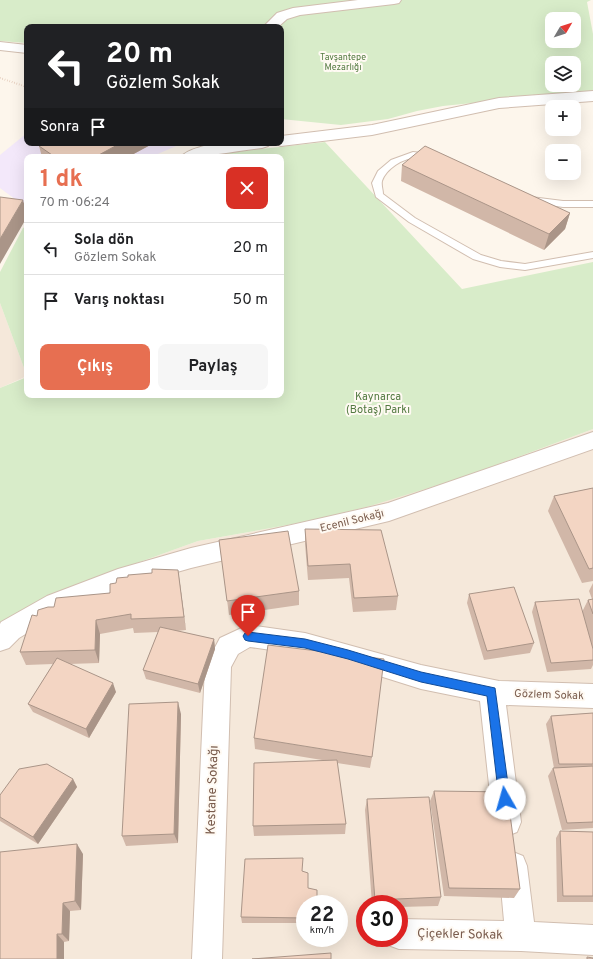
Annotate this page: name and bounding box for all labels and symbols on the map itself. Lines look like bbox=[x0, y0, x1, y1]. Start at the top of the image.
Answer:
north arrow bbox=[545, 12, 581, 48]
park label: Tavşantepe Mezarlığı bbox=[320, 52, 366, 73]
park label: Kaynarca (Botaş) Parkı bbox=[346, 390, 410, 417]
street label: Ecenil Sokağı bbox=[319, 506, 385, 536]
pin bbox=[231, 595, 265, 636]
street label: Gözlem Sokak bbox=[514, 687, 584, 703]
street label: Kestane Sokağı bbox=[203, 745, 223, 835]
position arrow bbox=[484, 778, 526, 820]
speed limit sign: 30 bbox=[356, 895, 408, 947]
street label: Çiçekler Sokak bbox=[417, 926, 503, 944]

